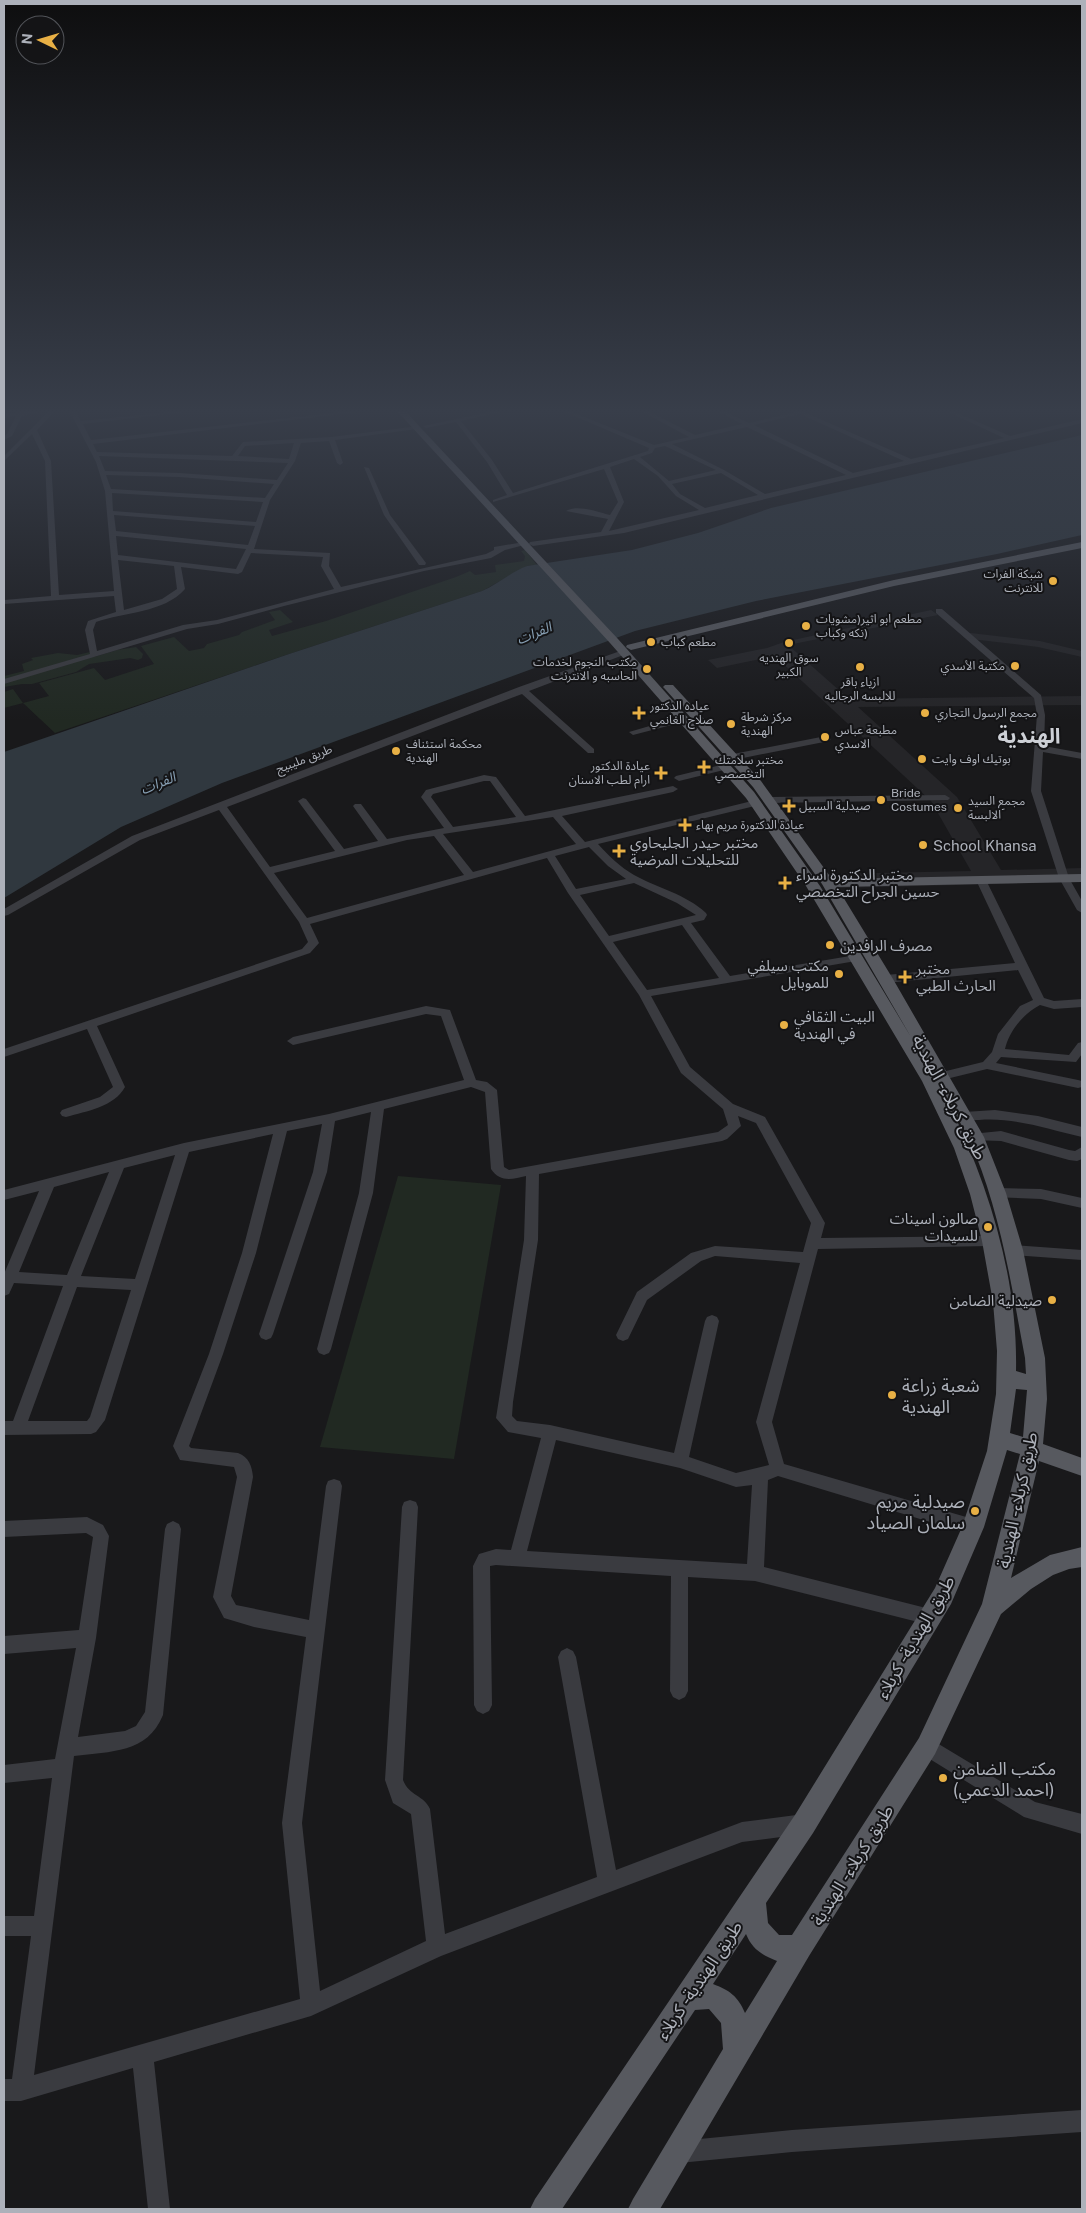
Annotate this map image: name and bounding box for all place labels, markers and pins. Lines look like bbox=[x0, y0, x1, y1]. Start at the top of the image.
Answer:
place label: شبكة الفرات للانترنت bbox=[983, 567, 1043, 595]
marker: شبكة الفرات للانترنت bbox=[1047, 575, 1059, 587]
place label: مطعم ابو اثير(مشويات تكه وكباب) bbox=[816, 612, 922, 640]
marker: مطعم ابو اثير(مشويات تكه وكباب) bbox=[800, 620, 812, 632]
place label: مطعم كباب bbox=[661, 635, 716, 651]
marker: مطعم كباب bbox=[645, 636, 657, 648]
marker: سوق الهنديه الكبير bbox=[783, 637, 795, 649]
place label: سوق الهنديه الكبير bbox=[759, 651, 819, 679]
place label: مكتب النجوم لخدمات الحاسبه و الانترنت bbox=[533, 655, 637, 683]
place label: مكتبة الأسدي bbox=[941, 659, 1005, 676]
marker: مكتبة الأسدي bbox=[1009, 660, 1021, 672]
marker: ازياء باقر للالبسه الرجاليه bbox=[854, 661, 866, 673]
marker: مكتب النجوم لخدمات الحاسبه و الانترنت bbox=[641, 663, 653, 675]
place label: ازياء باقر للالبسه الرجاليه bbox=[825, 675, 895, 703]
place label: عياده الدكتور صلاح الغانمي bbox=[649, 699, 713, 730]
marker: عياده الدكتور صلاح الغانمي bbox=[632, 706, 646, 720]
place label: مجمع الرسول التجاري bbox=[935, 706, 1037, 723]
marker: مجمع الرسول التجاري bbox=[919, 707, 931, 719]
place label: مركز شرطة الهندية bbox=[741, 710, 792, 738]
marker: مركز شرطة الهندية bbox=[725, 718, 737, 730]
place label: مطبعة عباس الاسدي bbox=[835, 723, 897, 754]
marker: مطبعة عباس الاسدي bbox=[819, 731, 831, 743]
place label: محكمة استئناف الهندية bbox=[406, 737, 482, 765]
marker: محكمة استئناف الهندية bbox=[390, 745, 402, 757]
place label: بوتيك اوف وايت bbox=[932, 752, 1011, 766]
place label: مختبر سلامتك التخصصي bbox=[715, 753, 784, 784]
marker: بوتيك اوف وايت bbox=[916, 753, 928, 765]
place label: عيادة الدكتور ارام لطب الاسنان bbox=[569, 759, 650, 789]
marker: مختبر سلامتك التخصصي bbox=[697, 760, 711, 774]
marker: عيادة الدكتور ارام لطب الاسنان bbox=[654, 766, 668, 780]
place label: Bride Costumes bbox=[891, 786, 947, 814]
marker: Bride Costumes bbox=[875, 794, 887, 806]
place label: مجمع السيد الالبسة bbox=[968, 794, 1025, 822]
place label: صيدلية السبيل bbox=[799, 799, 871, 813]
marker: صيدلية السبيل bbox=[783, 800, 795, 812]
marker: مجمع السيد الالبسة bbox=[952, 802, 964, 814]
marker: عيادة الدكتورة مريم بهاء bbox=[678, 818, 692, 832]
place label: عيادة الدكتورة مريم بهاء bbox=[696, 818, 804, 834]
place label: مختبر حيدر الجليحاوي للتحليلات المرضية bbox=[630, 834, 758, 869]
place label: School Khansa bbox=[933, 837, 1037, 854]
marker: School Khansa bbox=[917, 839, 929, 851]
marker: مختبر حيدر الجليحاوي للتحليلات المرضية bbox=[612, 844, 626, 858]
place label: مختبر الدكتورة اسراء حسين الجراح التخصصي bbox=[796, 866, 939, 904]
marker: مختبر الدكتورة اسراء حسين الجراح التخصصي bbox=[778, 876, 792, 890]
place label: مصرف الرافدين bbox=[840, 937, 933, 955]
marker: مصرف الرافدين bbox=[824, 939, 836, 951]
place label: مكتب سيلفي للموبايل bbox=[748, 957, 829, 992]
place label: مختبر الحارث الطبي bbox=[915, 960, 996, 997]
marker: مكتب سيلفي للموبايل bbox=[833, 968, 845, 980]
marker: مختبر الحارث الطبي bbox=[898, 970, 912, 984]
place label: البيت الثقافي في الهندية bbox=[794, 1008, 875, 1045]
marker: البيت الثقافي في الهندية bbox=[778, 1019, 790, 1031]
place label: صالون اسينات للسيدات bbox=[890, 1210, 978, 1244]
marker: صالون اسينات للسيدات bbox=[982, 1221, 994, 1233]
place label: صيدلية الضامن bbox=[950, 1292, 1042, 1310]
marker: صيدلية الضامن bbox=[1046, 1294, 1058, 1306]
place label: شعبة زراعة الهندية bbox=[902, 1375, 980, 1417]
marker: شعبة زراعة الهندية bbox=[886, 1389, 898, 1401]
place label: صيدلية مريم سلمان الصياد bbox=[867, 1491, 965, 1534]
marker: صيدلية مريم سلمان الصياد bbox=[969, 1505, 981, 1517]
place label: مكتب الضامن (احمد الدعمي) bbox=[953, 1758, 1056, 1803]
marker: مكتب الضامن (احمد الدعمي) bbox=[937, 1772, 949, 1784]

